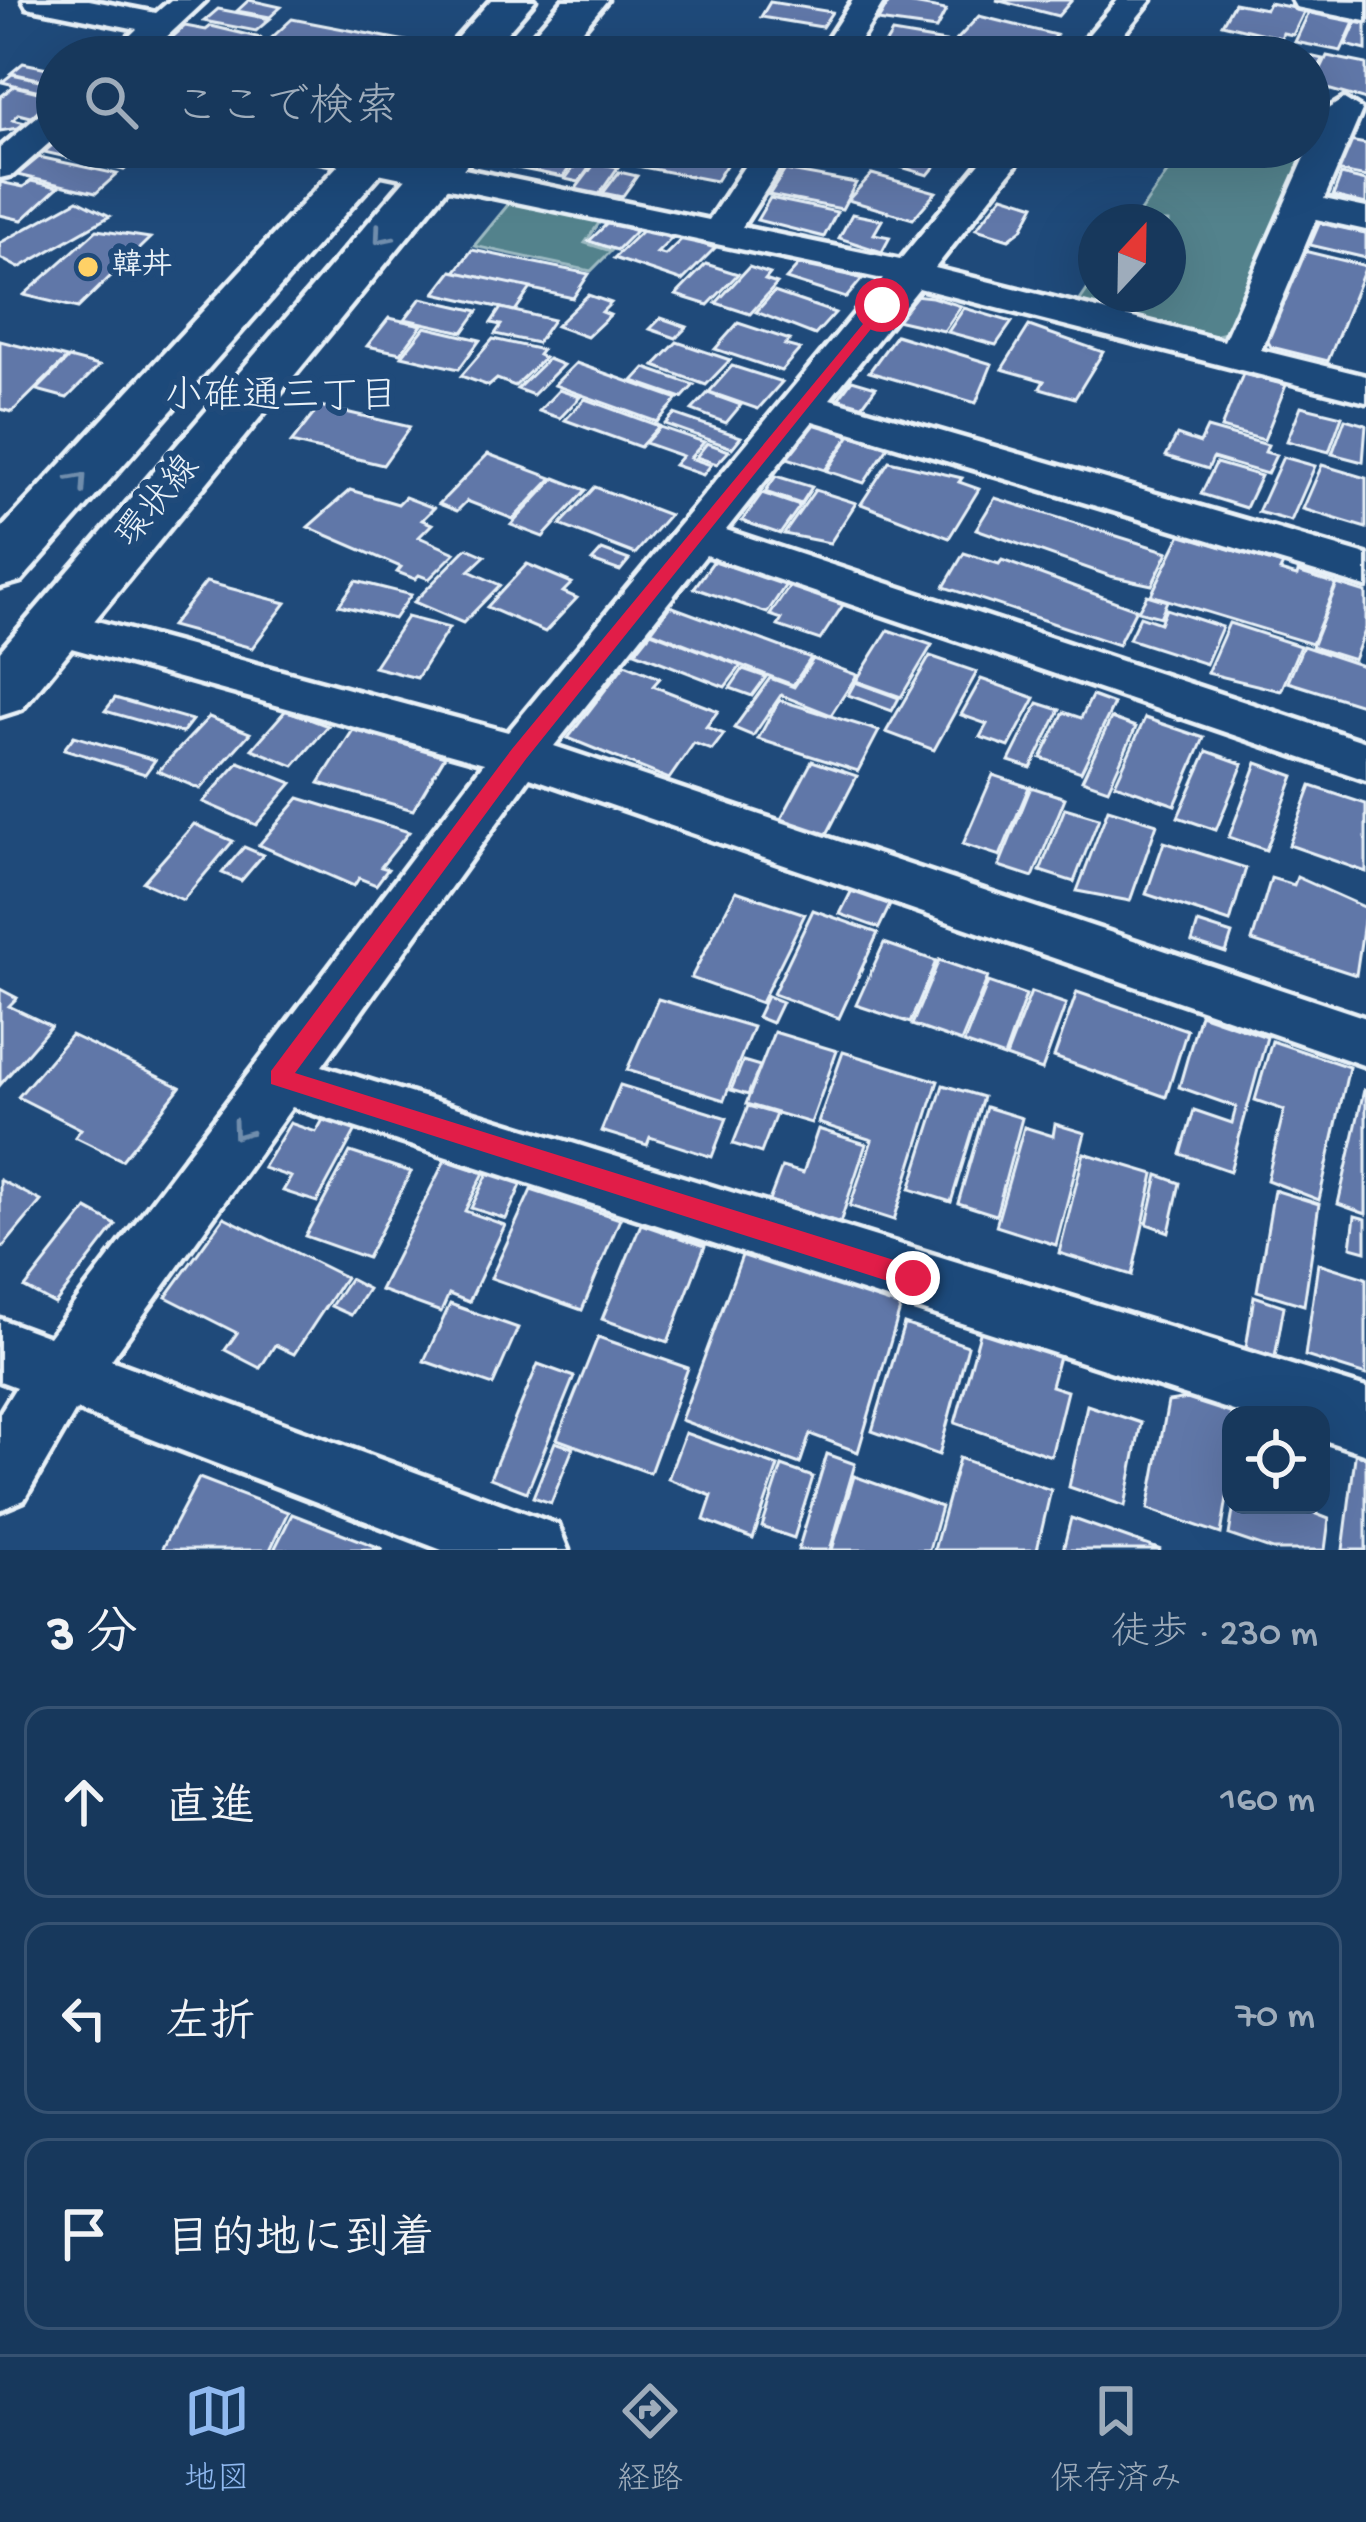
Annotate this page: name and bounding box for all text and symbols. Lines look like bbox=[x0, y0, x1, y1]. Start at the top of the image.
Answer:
search box bbox=[36, 36, 1330, 168]
icon: search bbox=[78, 69, 144, 135]
text: ここで検索 bbox=[174, 84, 399, 137]
north arrow bbox=[1078, 204, 1186, 312]
one-way arrow bbox=[375, 222, 397, 244]
place label: 韓丼 bbox=[112, 247, 172, 285]
marker: 韓丼 bbox=[75, 254, 101, 280]
route start bbox=[855, 278, 909, 332]
district label: 小碓通三丁目 bbox=[164, 375, 398, 423]
street label: 環状線 bbox=[108, 447, 211, 558]
one-way arrow bbox=[64, 473, 86, 494]
one-way arrow bbox=[232, 1118, 254, 1139]
route end bbox=[886, 1251, 940, 1305]
map controls bbox=[1222, 1406, 1330, 1514]
button: locate bbox=[1222, 1406, 1330, 1514]
text: 3 分 bbox=[48, 1608, 138, 1668]
text: 徒歩 · 230 m bbox=[1111, 1613, 1318, 1659]
icon: ahead bbox=[51, 1769, 117, 1835]
text: 160 m bbox=[1220, 1779, 1315, 1825]
text: 直進 bbox=[165, 1784, 255, 1837]
icon: left bbox=[51, 1985, 117, 2051]
text: 70 m bbox=[1236, 1995, 1315, 2041]
text: 左折 bbox=[165, 2000, 255, 2053]
icon: arrive bbox=[51, 2201, 117, 2267]
text: 目的地に到着 bbox=[165, 2216, 435, 2269]
tab: 地図 bbox=[184, 2378, 250, 2501]
tab: 経路 bbox=[617, 2378, 683, 2501]
tab: 保存済み bbox=[1050, 2378, 1182, 2501]

